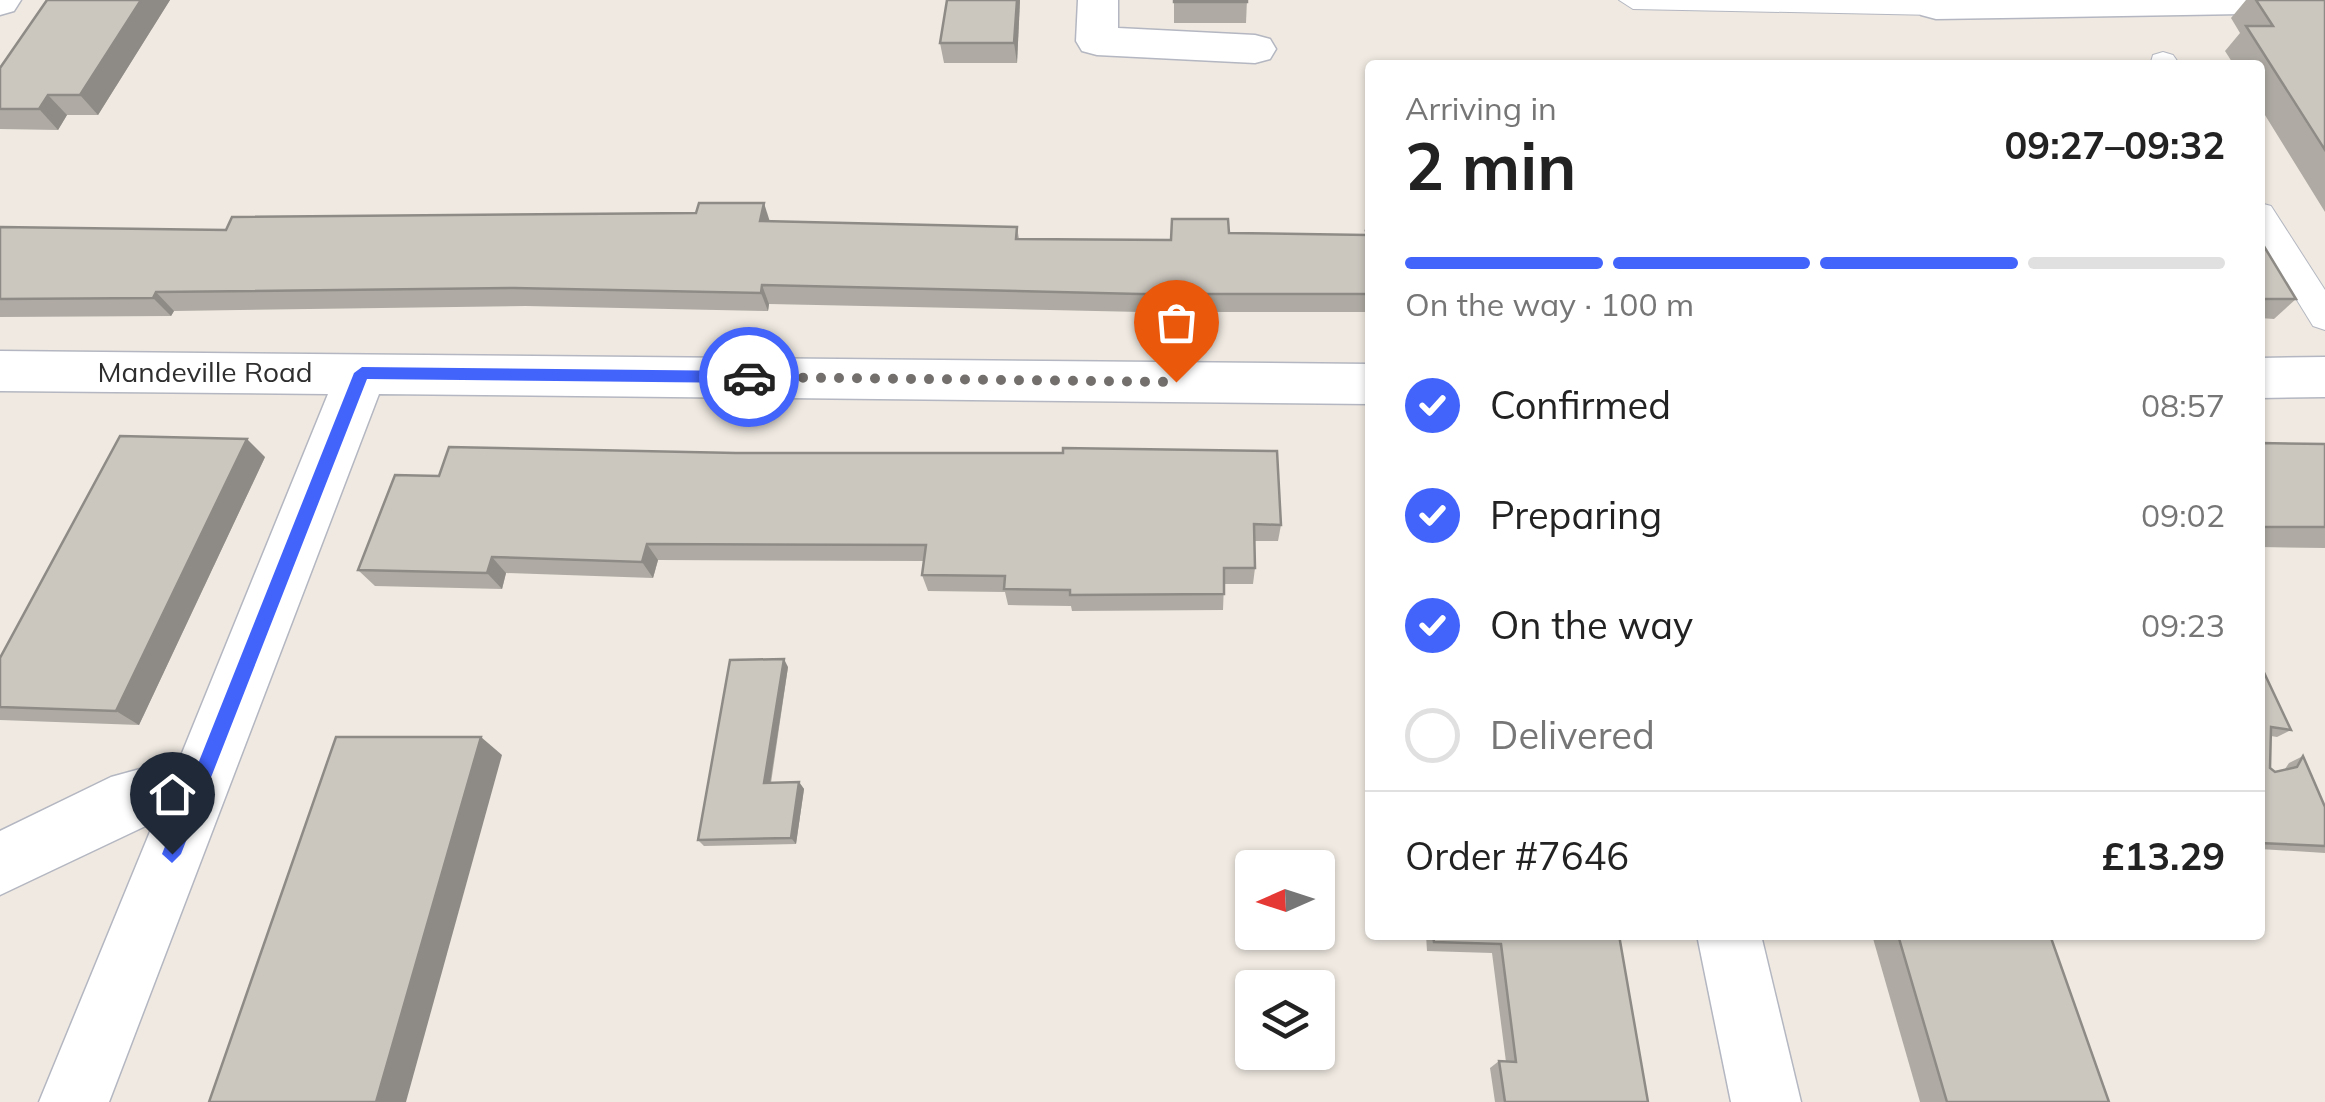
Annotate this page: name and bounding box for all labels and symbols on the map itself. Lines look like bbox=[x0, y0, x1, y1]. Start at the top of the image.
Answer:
pin bbox=[1134, 280, 1219, 383]
courier bbox=[699, 327, 799, 427]
street label: Mandeville Road bbox=[97, 354, 313, 389]
pin bbox=[130, 752, 215, 855]
north arrow bbox=[1235, 850, 1335, 950]

